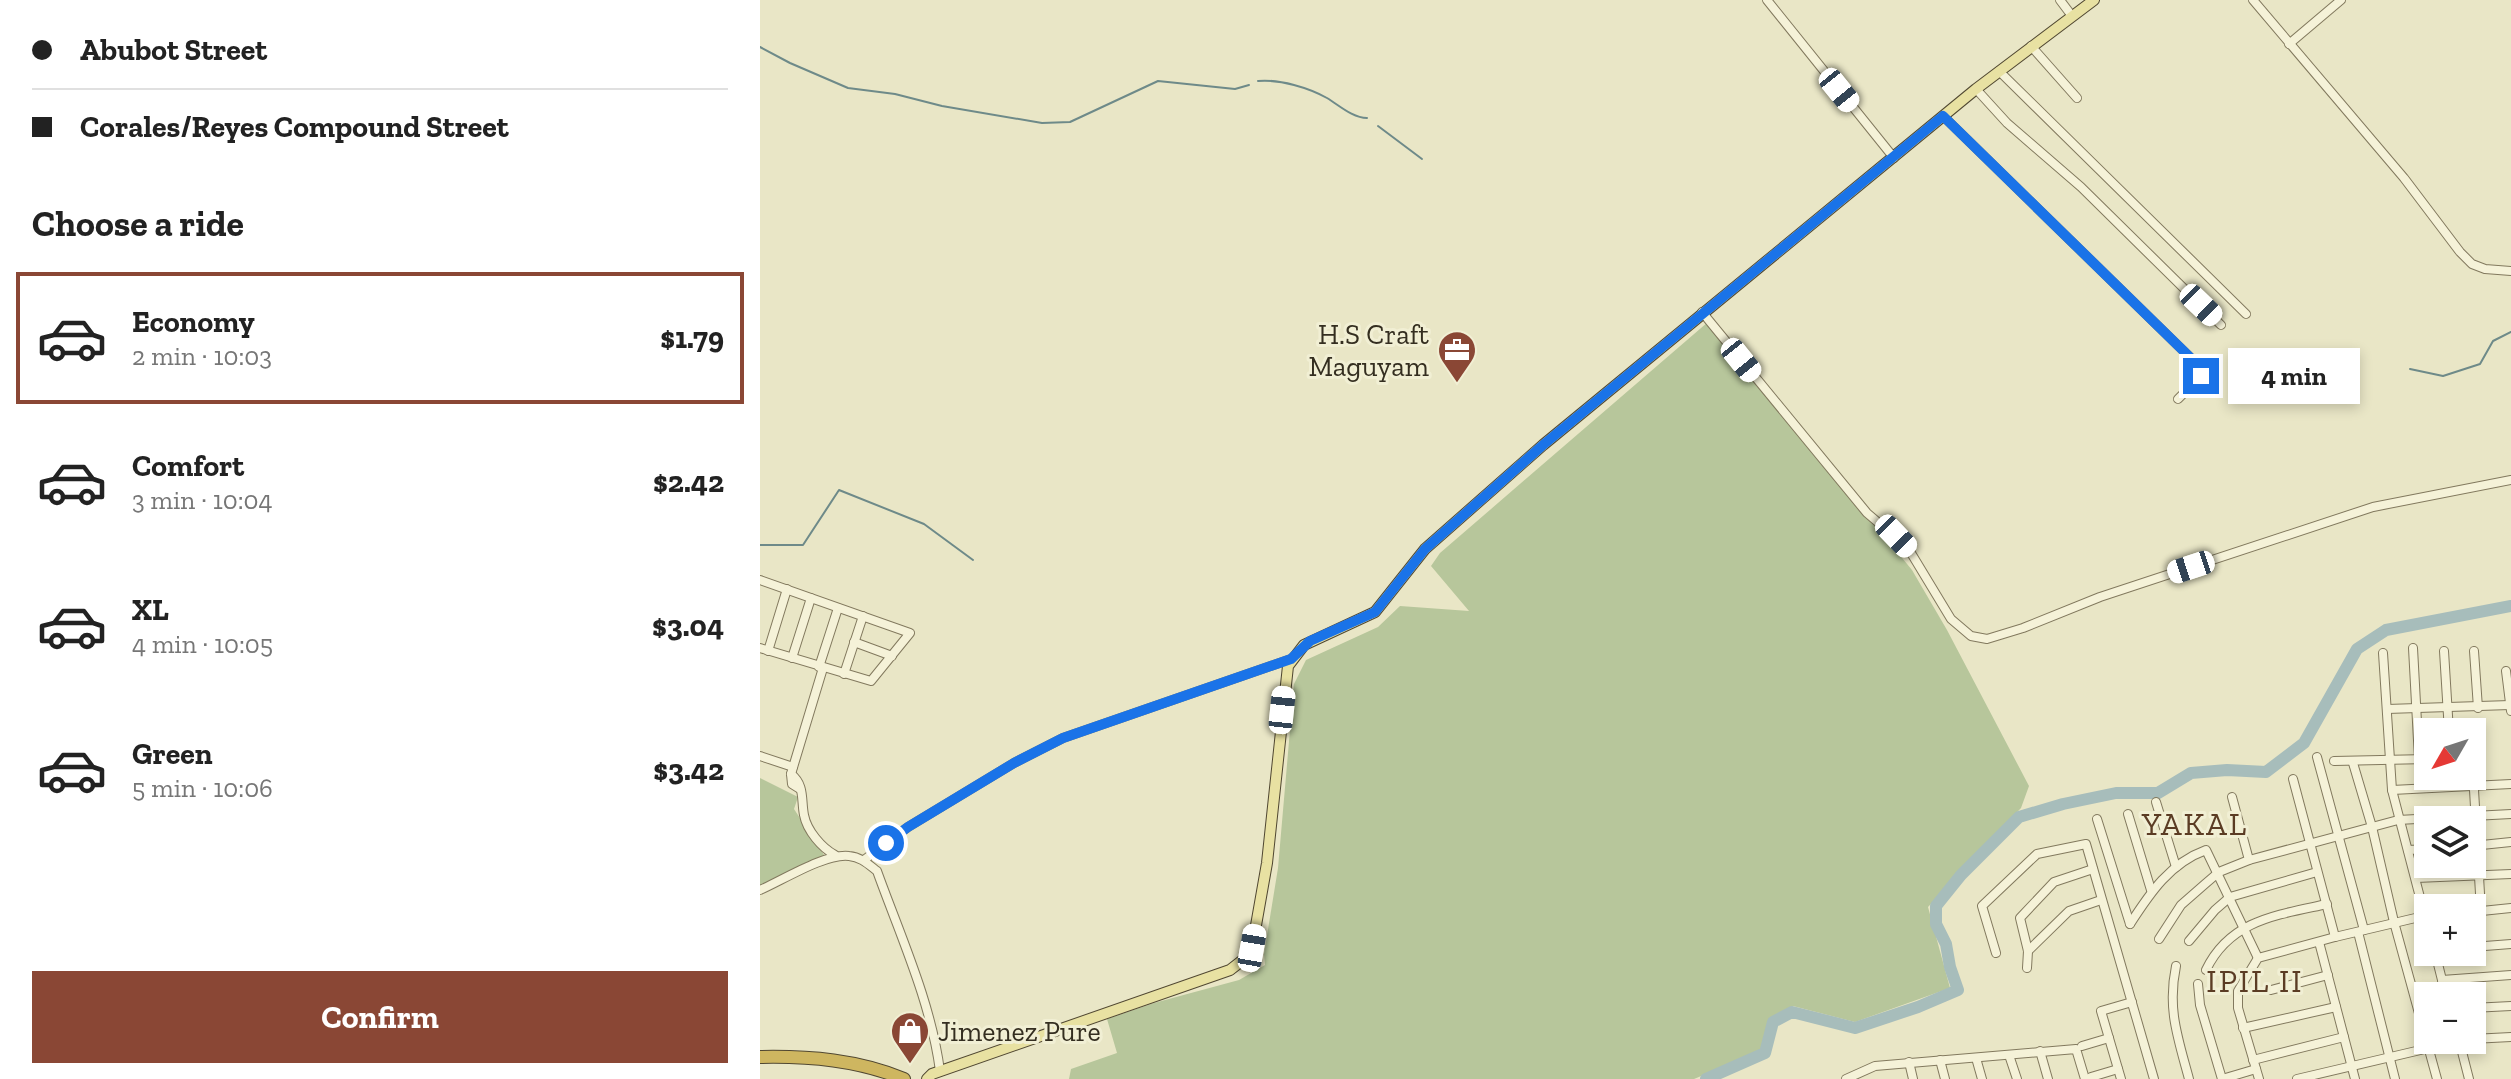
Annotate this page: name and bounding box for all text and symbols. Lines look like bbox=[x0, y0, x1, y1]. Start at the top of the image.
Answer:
text: Abubot Street bbox=[80, 32, 267, 68]
car bbox=[1815, 64, 1863, 116]
text: Corales/Reyes Compound Street bbox=[80, 109, 509, 145]
text: Choose a ride bbox=[32, 202, 244, 245]
car bbox=[2175, 280, 2227, 330]
icon: car bbox=[36, 302, 108, 374]
text: Economy bbox=[132, 304, 255, 340]
place label: H.S Craft Maguyam bbox=[1308, 318, 1430, 383]
text: $1.79 bbox=[660, 320, 724, 356]
office icon: H.S Craft Maguyam bbox=[1436, 329, 1478, 384]
car bbox=[1717, 334, 1765, 386]
text: 2 min · 10:03 bbox=[132, 340, 272, 372]
callout: 4 min bbox=[2229, 348, 2361, 404]
route end bbox=[2183, 358, 2219, 394]
text: 4 min bbox=[2261, 360, 2327, 392]
icon: car bbox=[36, 446, 108, 518]
text: Comfort bbox=[132, 448, 244, 484]
text: $2.42 bbox=[653, 464, 724, 500]
text: 3 min · 10:04 bbox=[132, 484, 273, 516]
car bbox=[1871, 510, 1921, 562]
car bbox=[2164, 548, 2218, 586]
icon: car bbox=[36, 590, 108, 662]
text: XL bbox=[132, 592, 169, 628]
text: $3.04 bbox=[652, 608, 724, 644]
text: 4 min · 10:05 bbox=[132, 628, 273, 660]
car bbox=[1268, 685, 1296, 735]
north arrow bbox=[2414, 718, 2486, 790]
map controls bbox=[2414, 718, 2486, 1054]
icon: car bbox=[36, 734, 108, 806]
text: Green bbox=[132, 736, 212, 772]
text: $3.42 bbox=[653, 752, 724, 788]
text: 5 min · 10:06 bbox=[132, 772, 273, 804]
district label: YAKAL bbox=[2141, 805, 2248, 843]
button: layers bbox=[2414, 806, 2486, 878]
route start bbox=[868, 825, 904, 861]
button: + bbox=[2414, 894, 2486, 966]
car bbox=[1236, 922, 1268, 974]
district label: IPIL II bbox=[2206, 962, 2304, 1000]
button: Confirm bbox=[32, 971, 728, 1063]
button: − bbox=[2414, 982, 2486, 1054]
shop icon: Jimenez Pure bbox=[889, 1010, 931, 1065]
place label: Jimenez Pure bbox=[938, 1015, 1101, 1048]

